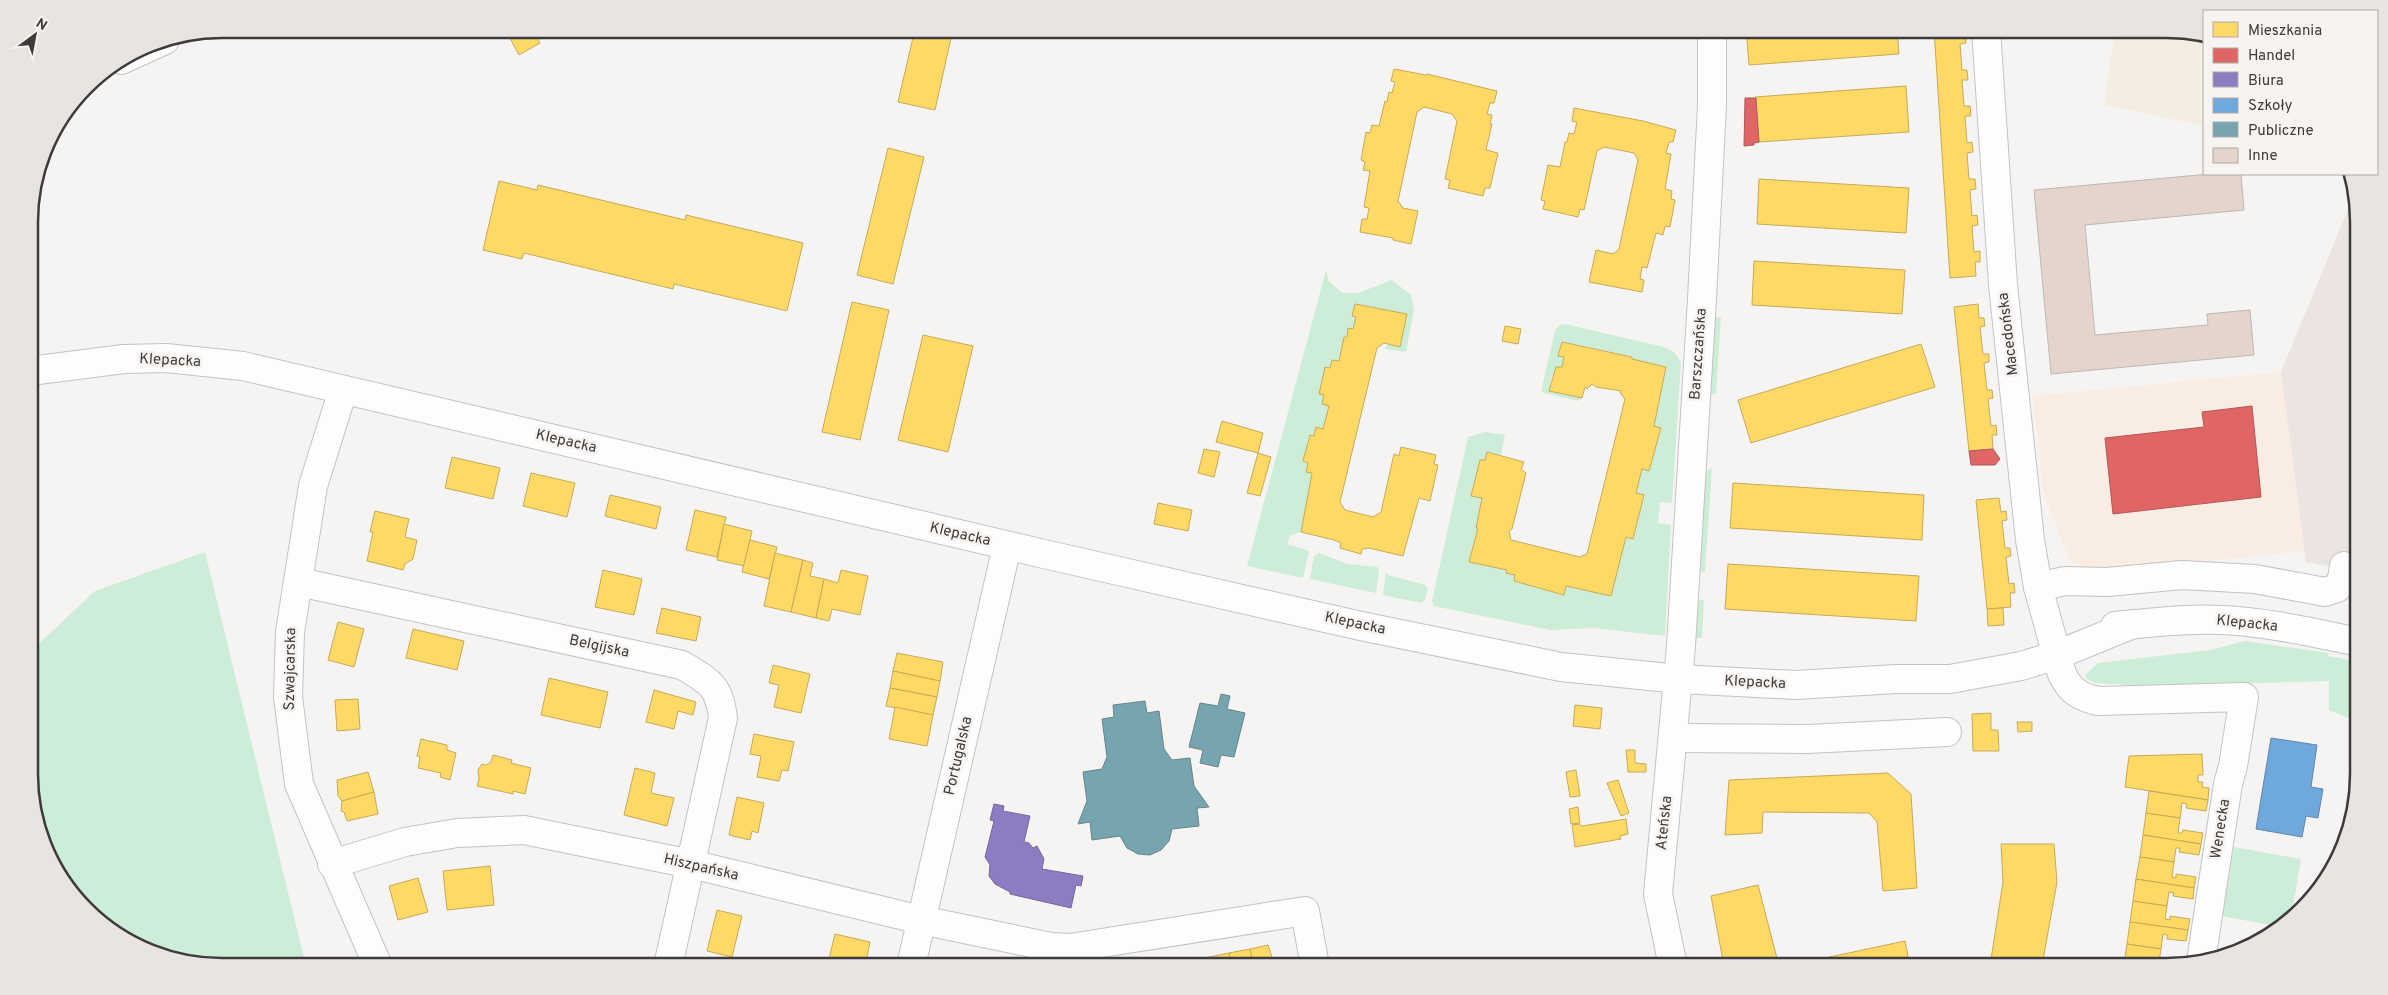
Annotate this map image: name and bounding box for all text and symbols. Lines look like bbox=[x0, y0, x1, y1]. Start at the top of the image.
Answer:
north arrow bbox=[10, 10, 60, 60]
legend bbox=[2203, 10, 2378, 175]
text: N bbox=[32, 15, 50, 35]
text: Mieszkania bbox=[2248, 22, 2322, 41]
text: Handel bbox=[2248, 47, 2295, 66]
text: Biura bbox=[2248, 72, 2284, 91]
text: Szkoły bbox=[2248, 97, 2292, 116]
text: Publiczne bbox=[2248, 122, 2314, 141]
text: Inne bbox=[2248, 147, 2278, 166]
street label: Macedońska bbox=[1994, 291, 2024, 377]
street label: Barszczańska bbox=[1686, 307, 1712, 401]
street label: Klepacka bbox=[139, 350, 201, 372]
street label: Klepacka bbox=[534, 426, 598, 458]
street label: Klepacka bbox=[928, 519, 992, 551]
street label: Klepacka bbox=[1323, 608, 1387, 640]
street label: Klepacka bbox=[2215, 611, 2279, 637]
street label: Szwajcarska bbox=[281, 627, 301, 711]
street label: Belgijska bbox=[567, 631, 631, 663]
street label: Klepacka bbox=[1724, 672, 1786, 694]
street label: Portugalska bbox=[941, 715, 977, 797]
street label: Ateńska bbox=[1653, 795, 1677, 851]
street label: Wenecka bbox=[2207, 798, 2235, 860]
street label: Hiszpańska bbox=[662, 850, 740, 886]

